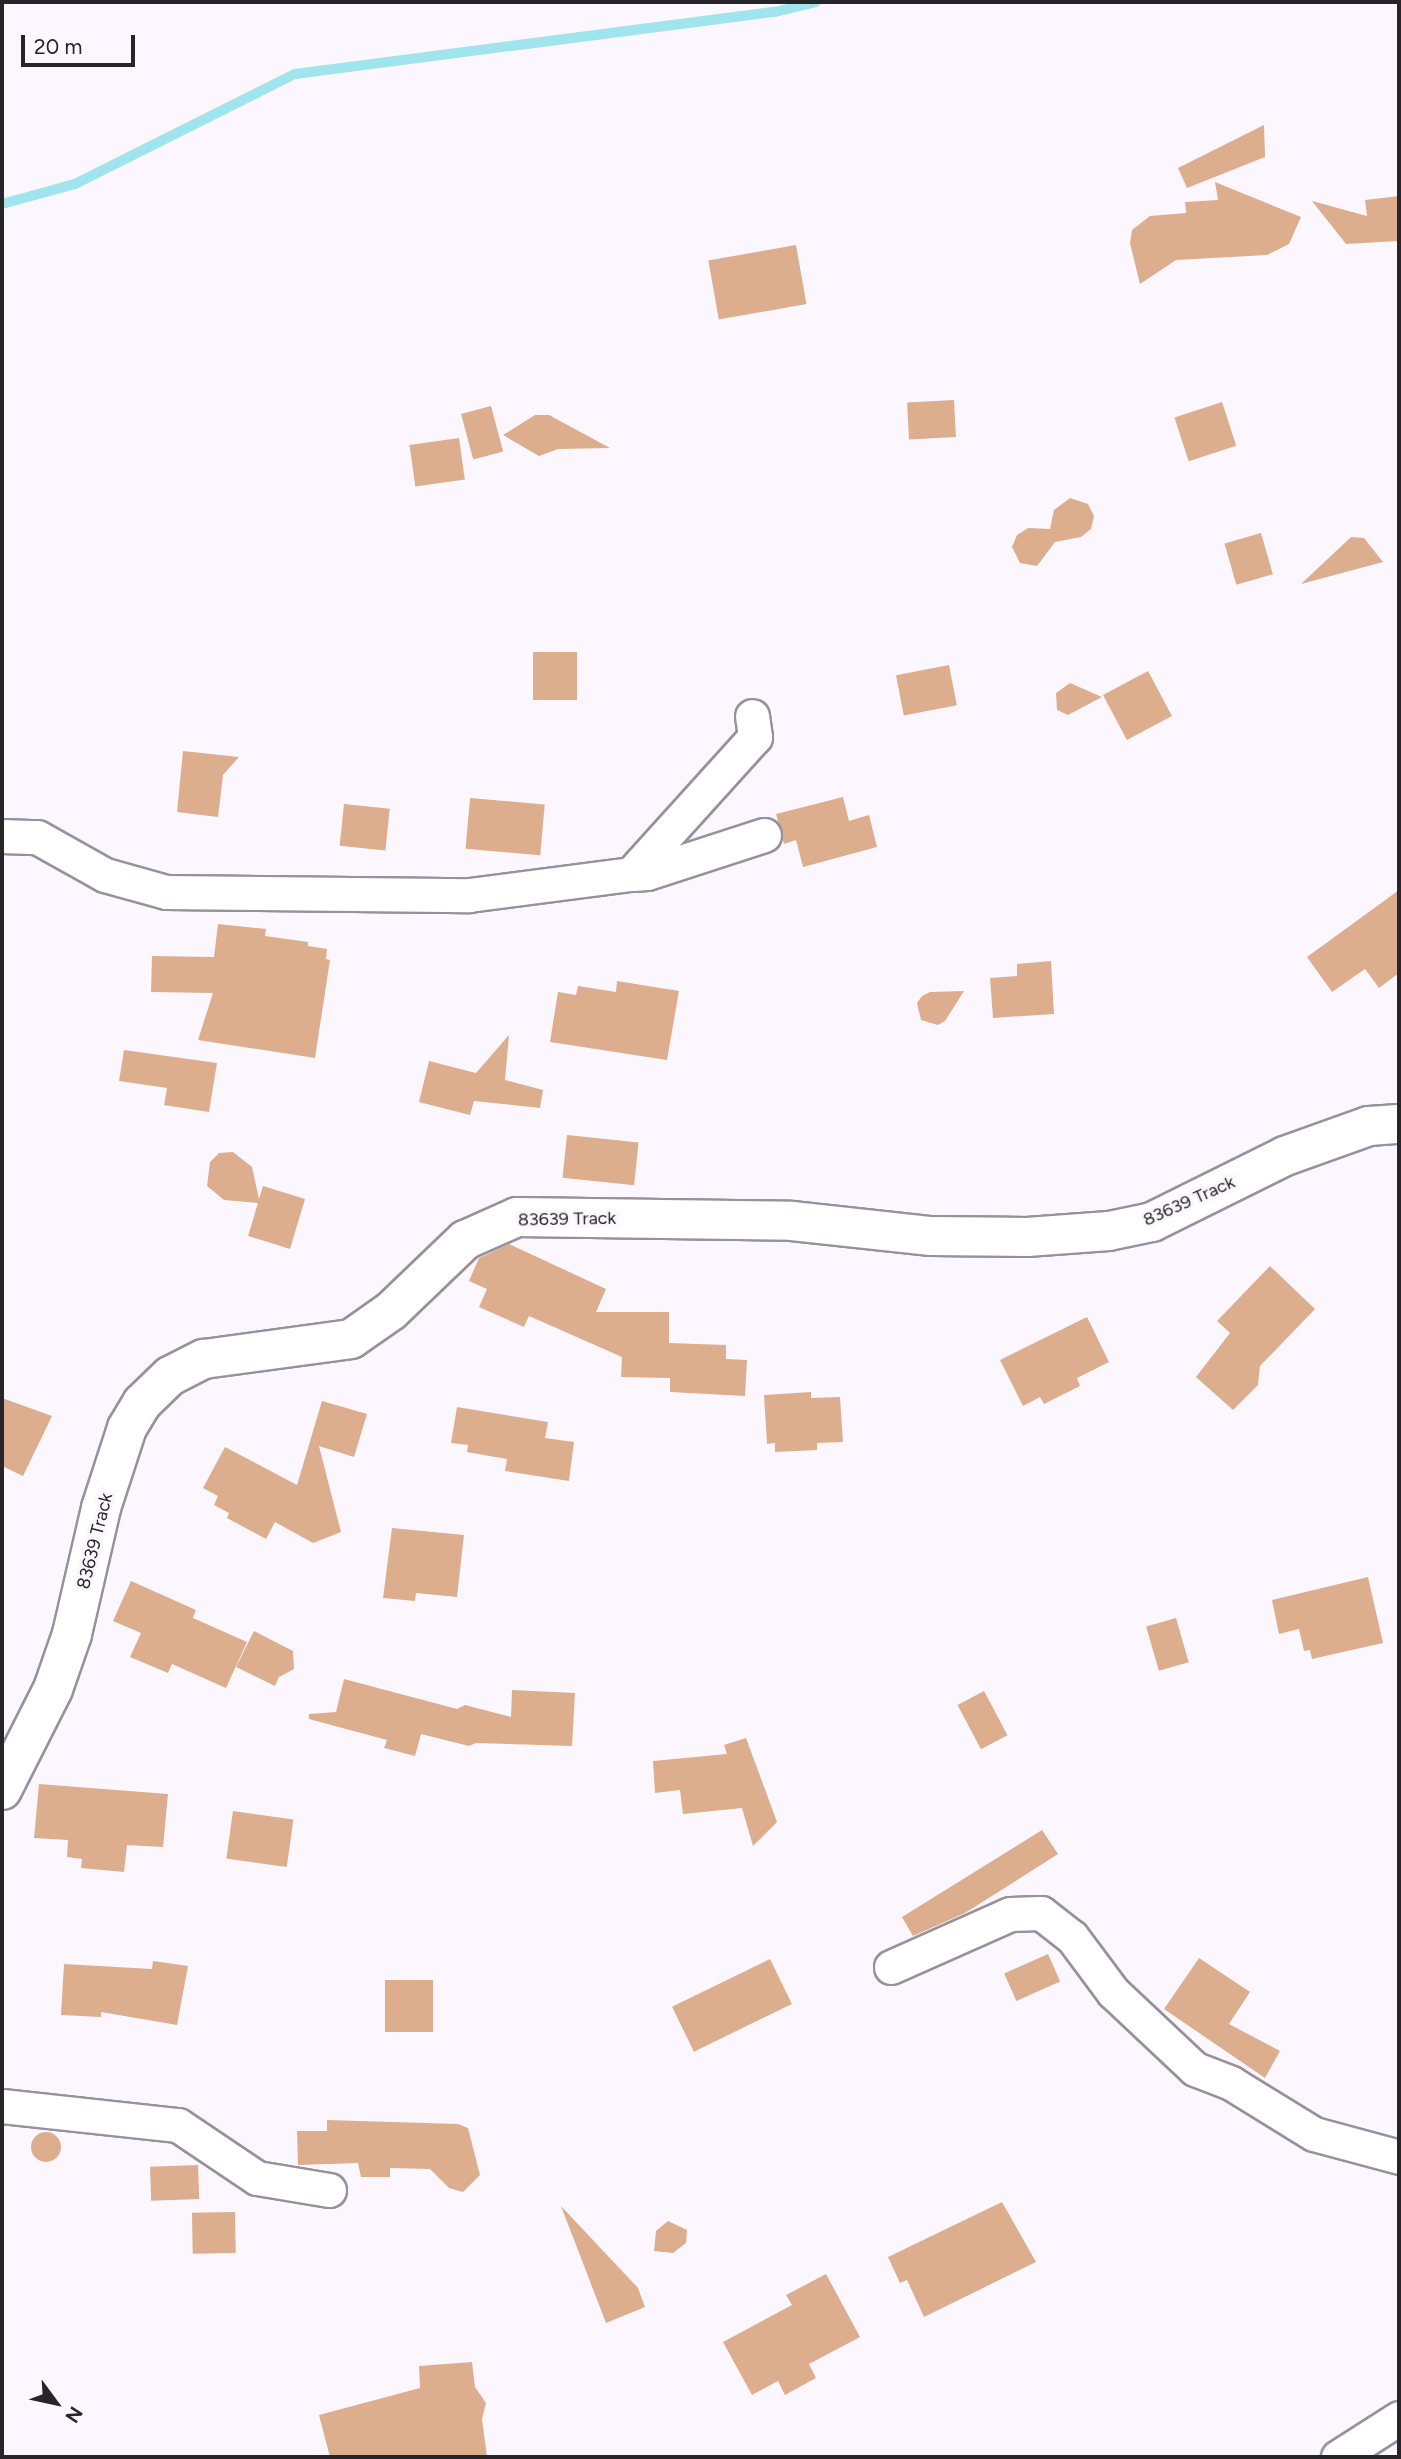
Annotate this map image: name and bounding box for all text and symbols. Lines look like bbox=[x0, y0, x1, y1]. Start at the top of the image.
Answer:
scale bar bbox=[24, 21, 138, 65]
text: 20 m bbox=[34, 34, 82, 59]
street label: 83639 Track bbox=[1140, 1171, 1238, 1231]
street label: 83639 Track bbox=[518, 1207, 616, 1231]
street label: 83639 Track bbox=[73, 1491, 117, 1591]
north arrow bbox=[21, 2368, 91, 2438]
text: N bbox=[60, 2402, 88, 2427]

